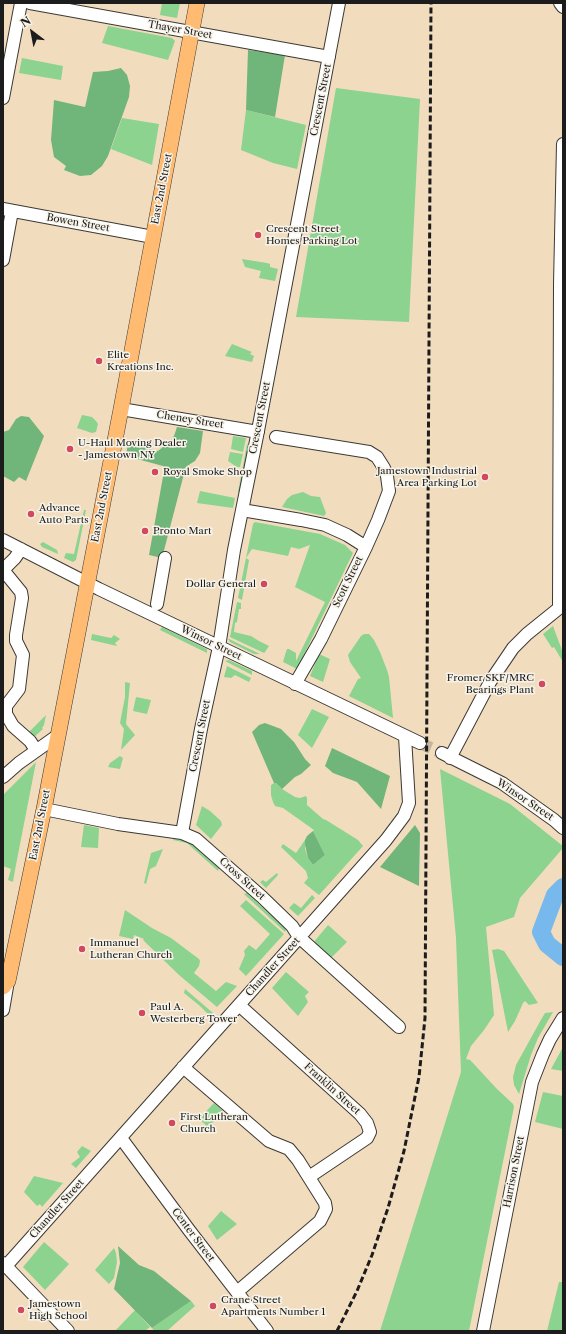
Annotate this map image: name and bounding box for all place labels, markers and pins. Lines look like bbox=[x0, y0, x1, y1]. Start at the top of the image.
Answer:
place label: Crescent Street Homes Parking Lot bbox=[266, 223, 358, 246]
marker: Crescent Street Homes Parking Lot bbox=[253, 230, 263, 240]
place label: Elite Kreations Inc. bbox=[107, 349, 174, 372]
marker: Elite Kreations Inc. bbox=[94, 356, 104, 366]
place label: U-Haul Moving Dealer - Jamestown NY bbox=[78, 437, 186, 460]
marker: U-Haul Moving Dealer - Jamestown NY bbox=[65, 444, 75, 454]
place label: Jamestown Industrial Area Parking Lot bbox=[377, 465, 477, 488]
place label: Royal Smoke Shop bbox=[163, 466, 252, 478]
marker: Royal Smoke Shop bbox=[150, 467, 160, 477]
marker: Jamestown Industrial Area Parking Lot bbox=[480, 472, 490, 482]
place label: Advance Auto Parts bbox=[39, 502, 89, 526]
marker: Advance Auto Parts bbox=[26, 509, 36, 519]
place label: Pronto Mart bbox=[153, 525, 211, 537]
marker: Pronto Mart bbox=[140, 526, 150, 536]
place label: Dollar General bbox=[186, 578, 256, 590]
marker: Dollar General bbox=[259, 579, 269, 589]
place label: Fromer SKF/MRC Bearings Plant bbox=[447, 672, 534, 696]
marker: Fromer SKF/MRC Bearings Plant bbox=[537, 679, 547, 689]
place label: Immanuel Lutheran Church bbox=[90, 937, 172, 960]
marker: Immanuel Lutheran Church bbox=[77, 944, 87, 954]
place label: Paul A. Westerberg Tower bbox=[150, 1001, 237, 1024]
marker: Paul A. Westerberg Tower bbox=[137, 1008, 147, 1018]
place label: First Lutheran Church bbox=[180, 1111, 248, 1134]
marker: First Lutheran Church bbox=[167, 1118, 177, 1128]
place label: Crane Street Apartments Number 1 bbox=[221, 1294, 326, 1318]
place label: Jamestown High School bbox=[29, 1298, 88, 1322]
marker: Crane Street Apartments Number 1 bbox=[208, 1301, 218, 1311]
marker: Jamestown High School bbox=[16, 1305, 26, 1315]

